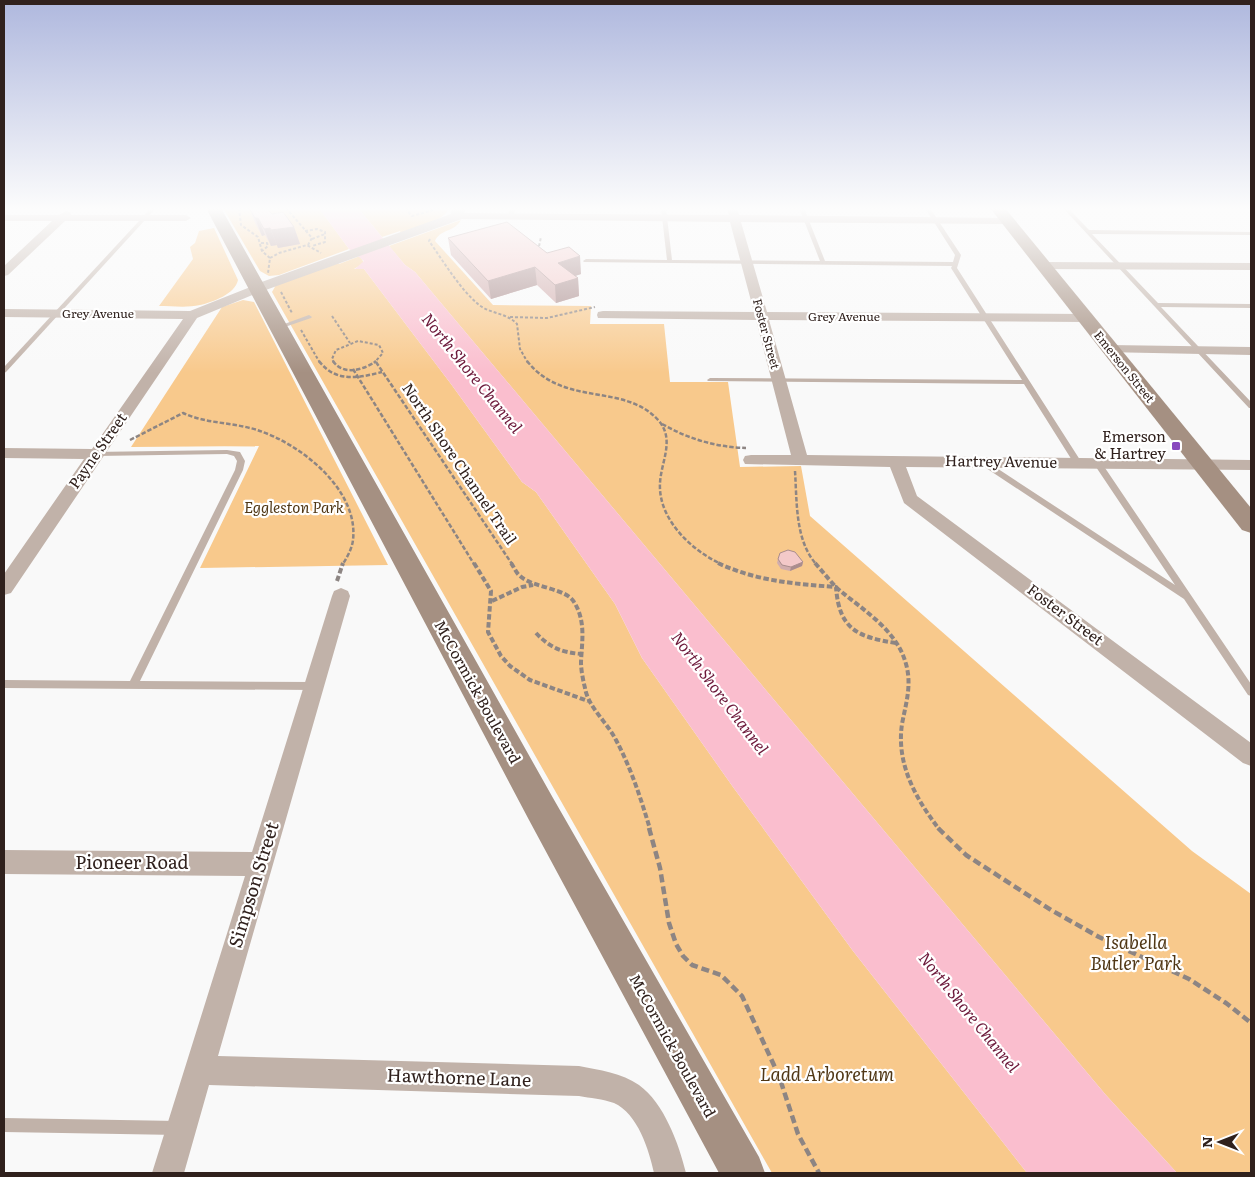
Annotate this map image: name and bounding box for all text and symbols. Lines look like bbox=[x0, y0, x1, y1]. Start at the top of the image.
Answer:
street label: Foster Street bbox=[749, 296, 785, 371]
street label: Grey Avenue bbox=[62, 304, 134, 322]
water label: North Shore Channel bbox=[417, 307, 529, 438]
street label: Grey Avenue bbox=[808, 307, 880, 325]
street label: Emerson Street bbox=[1090, 327, 1160, 406]
street label: North Shore Channel Trail bbox=[397, 378, 523, 549]
street label: Payne Street bbox=[62, 407, 132, 493]
place label: Emerson & Hartrey bbox=[1094, 424, 1166, 464]
marker: Emerson & Hartrey bbox=[1170, 440, 1182, 452]
street label: Hartrey Avenue bbox=[945, 448, 1058, 473]
park label: Eggleston Park bbox=[244, 495, 345, 518]
street label: Foster Street bbox=[1023, 577, 1109, 650]
street label: McCormick Boulevard bbox=[429, 615, 527, 767]
water label: North Shore Channel bbox=[667, 626, 775, 759]
street label: Simpson Street bbox=[221, 818, 285, 951]
street label: Pioneer Road bbox=[75, 848, 189, 875]
park label: Isabella Butler Park bbox=[1090, 928, 1182, 976]
water label: North Shore Channel bbox=[914, 946, 1026, 1077]
street label: McCormick Boulevard bbox=[624, 969, 722, 1121]
street label: Hawthorne Lane bbox=[386, 1060, 532, 1093]
park label: Ladd Arboretum bbox=[760, 1060, 894, 1087]
north arrow bbox=[1195, 1117, 1245, 1167]
text: N bbox=[1196, 1136, 1216, 1148]

